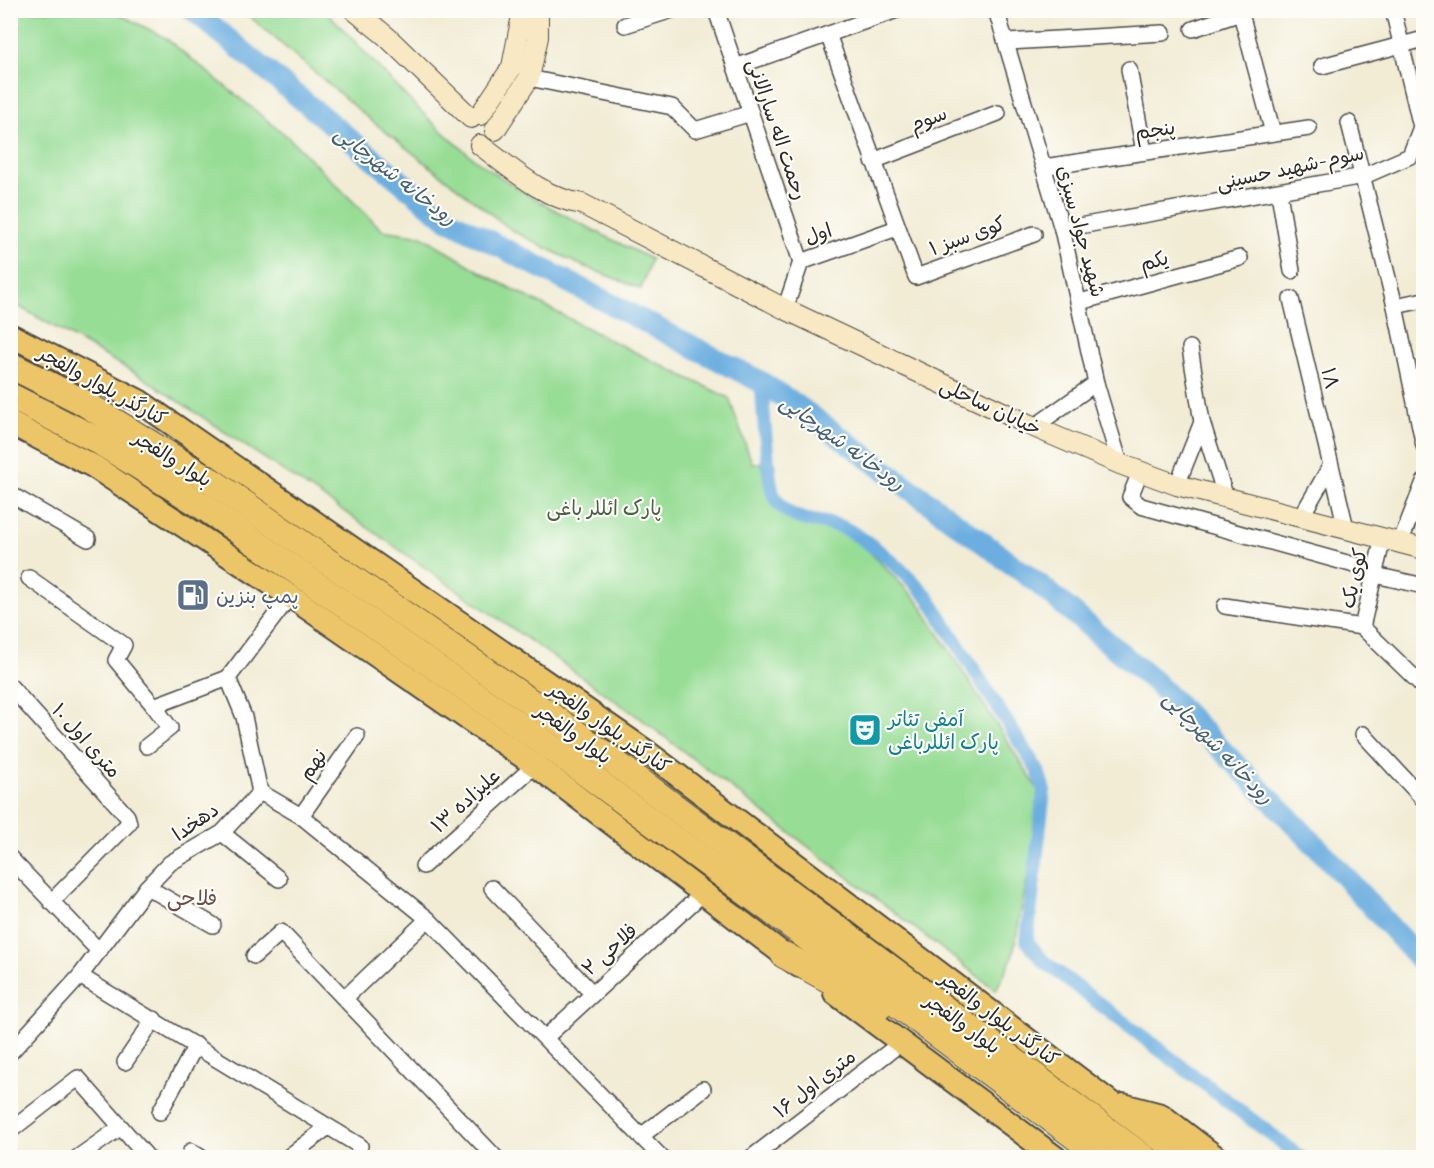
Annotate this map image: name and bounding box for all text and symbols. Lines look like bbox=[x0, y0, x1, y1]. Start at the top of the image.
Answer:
street label: رحمت اله سارالانی bbox=[741, 55, 814, 203]
street label: سوم bbox=[906, 100, 952, 140]
street label: پنجم bbox=[1133, 114, 1177, 147]
water label: رودخانه شهرچایی bbox=[329, 119, 462, 232]
street label: سوم-شهید حسینی bbox=[1214, 139, 1367, 199]
street label: شهید جواد سبزی bbox=[1052, 162, 1112, 300]
street label: کوی سبز ۱ bbox=[925, 210, 1009, 260]
street label: اول bbox=[801, 217, 835, 249]
street label: یکم bbox=[1137, 244, 1172, 279]
street label: کنارگذر بلوار والفجر bbox=[32, 338, 172, 431]
street label: ۱۸ bbox=[1316, 365, 1346, 391]
street label: خیابان ساحلی bbox=[936, 372, 1046, 441]
water label: رودخانه شهرچایی bbox=[775, 388, 911, 497]
street label: بلوار والفجر bbox=[127, 423, 217, 492]
park label: پارک ائللر باغی bbox=[547, 495, 661, 521]
street label: کوی یک bbox=[1334, 545, 1372, 611]
fuel station icon: پمپ بنزین bbox=[175, 577, 211, 613]
place label: پمپ بنزین bbox=[216, 583, 299, 609]
street label: کنارگذر بلوار والفجر bbox=[544, 676, 676, 778]
water label: رودخانه شهرچایی bbox=[1157, 685, 1280, 810]
street label: ۱۰ متری اول bbox=[47, 697, 127, 783]
street label: بلوار والفجر bbox=[531, 697, 617, 769]
place label: آمفی تئاتر پارک ائللرباغی bbox=[886, 706, 999, 755]
theatre icon: آمفی تئاتر پارک ائللرباغی bbox=[847, 712, 883, 748]
street label: نهم bbox=[292, 743, 334, 786]
street label: ۱۳ علیزاده bbox=[425, 762, 505, 838]
street label: دهخدا bbox=[167, 796, 223, 846]
district label: فلاحی bbox=[167, 884, 217, 912]
street label: فلاحی ۲ bbox=[576, 917, 643, 981]
street label: کنارگذر بلوار والفجر bbox=[935, 965, 1065, 1071]
street label: بلوار والفجر bbox=[920, 987, 1006, 1059]
street label: ۱۶ متری اول bbox=[768, 1043, 860, 1123]

